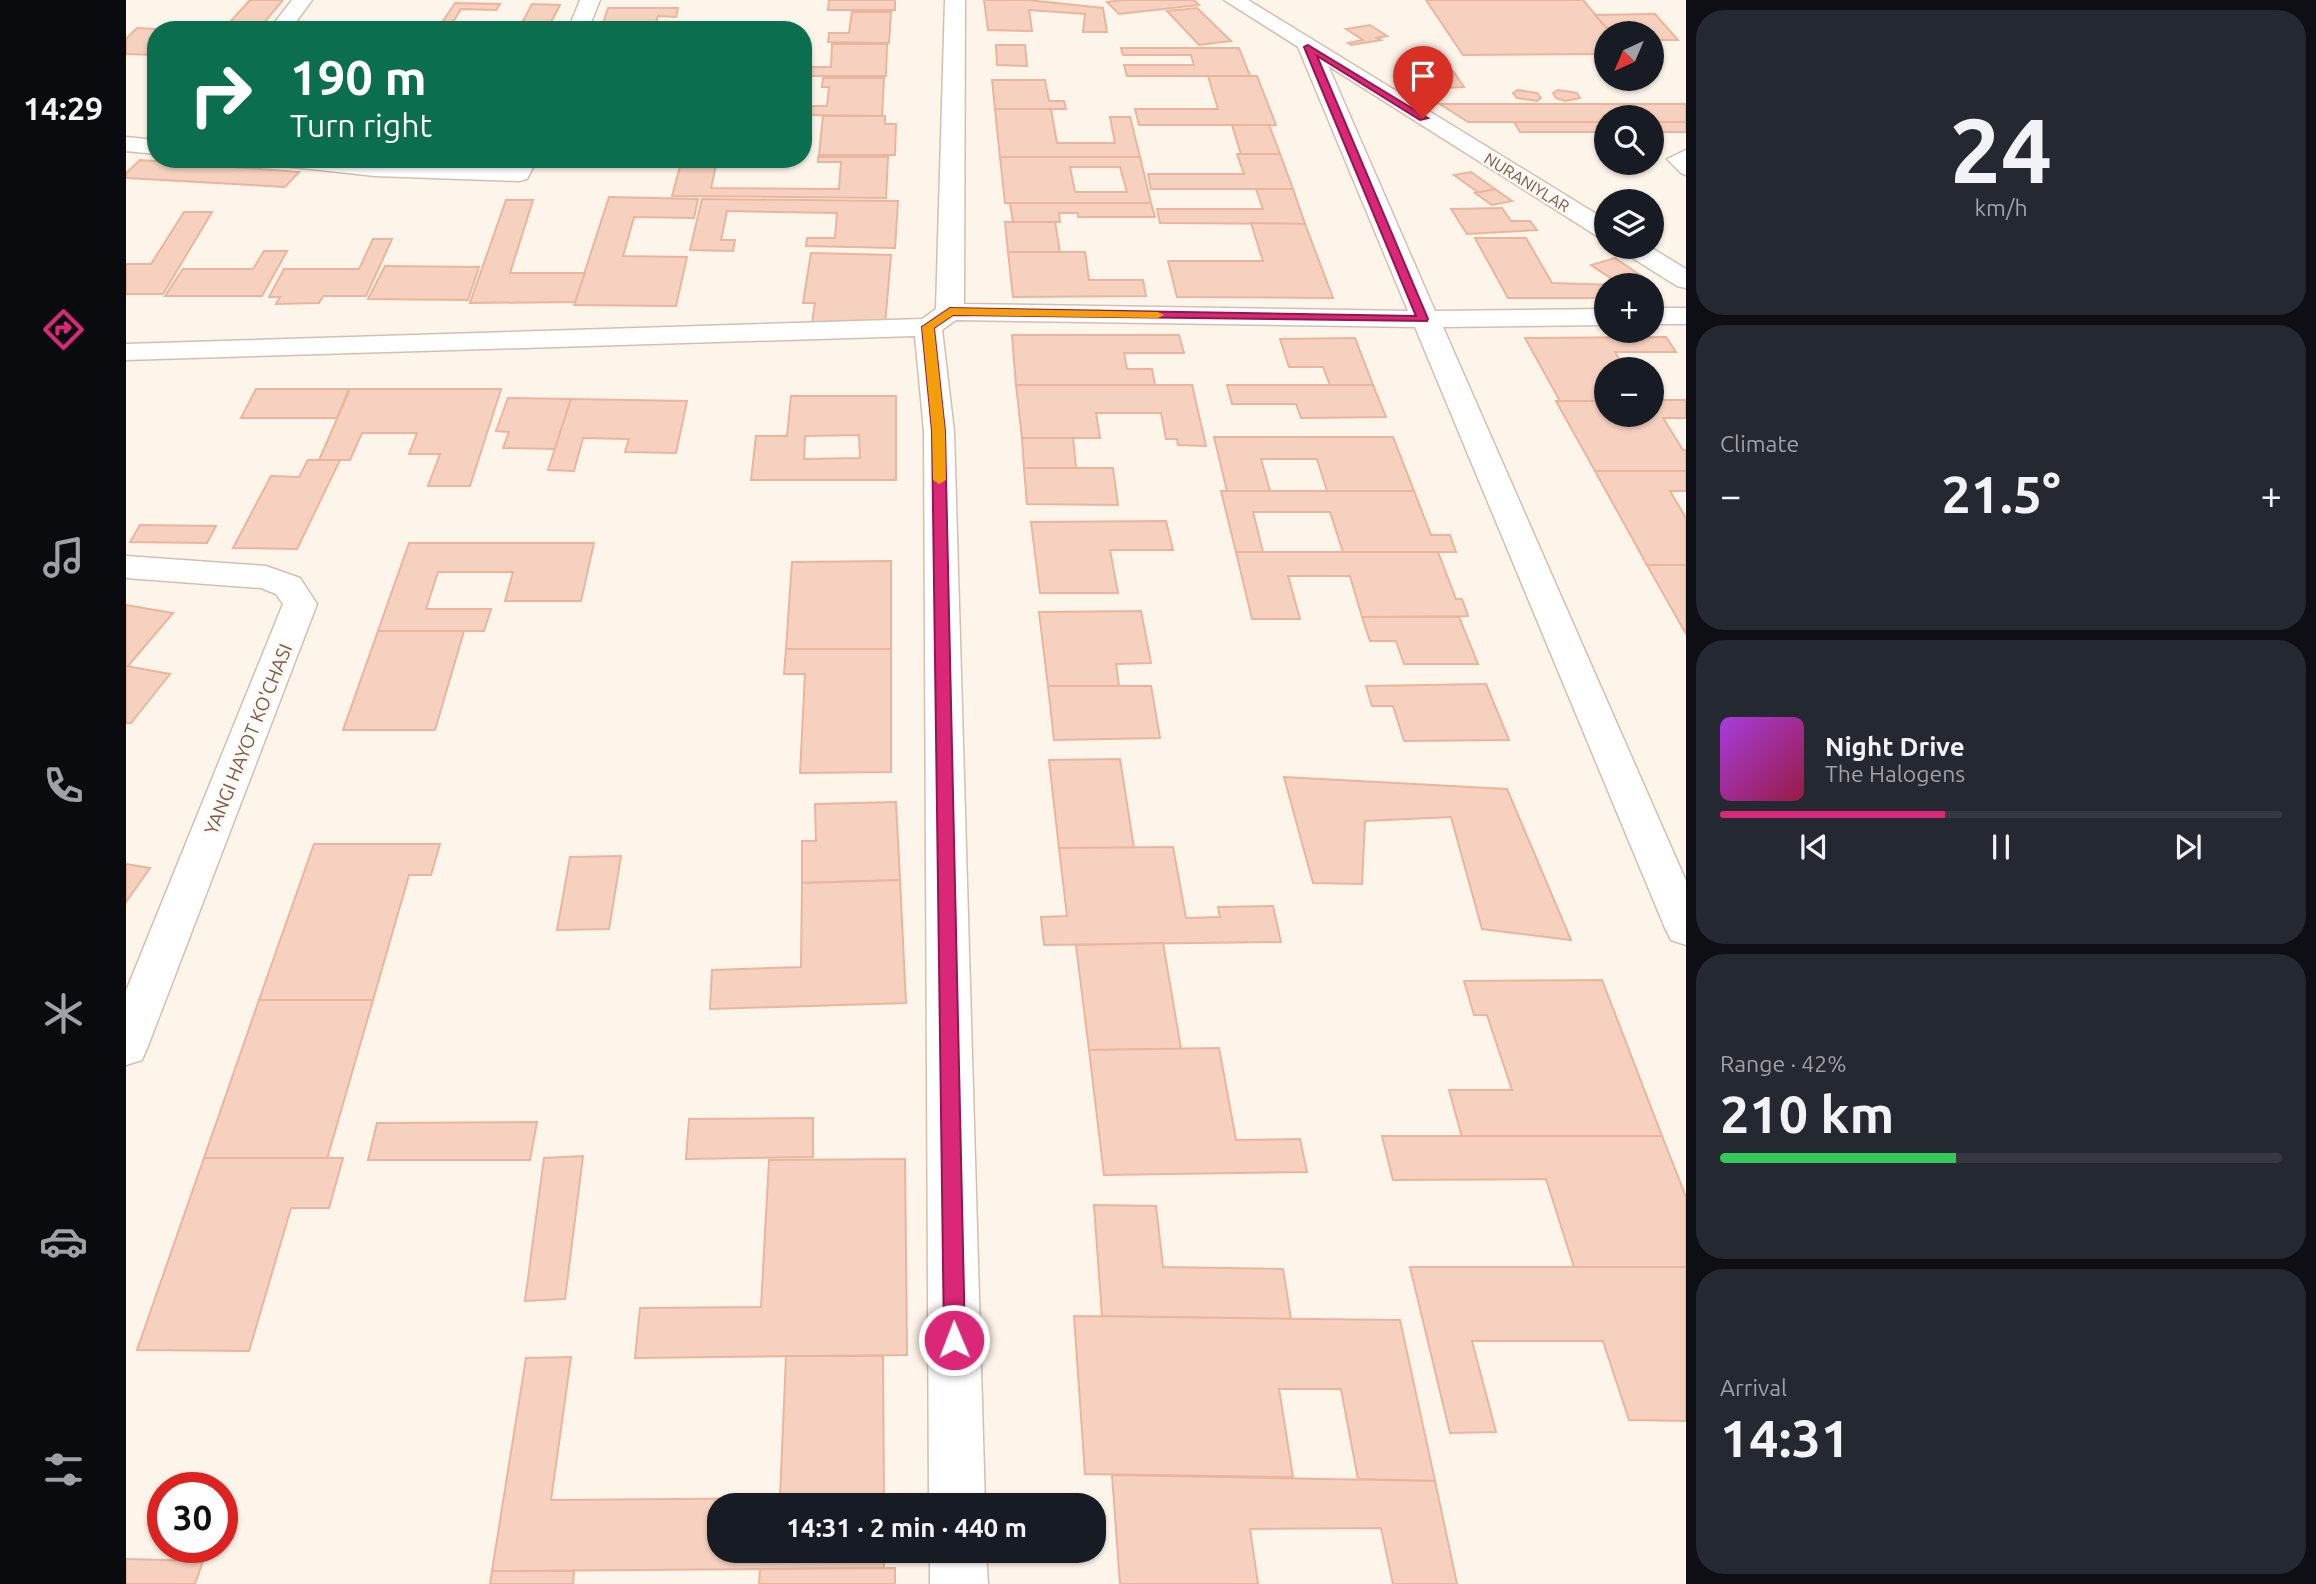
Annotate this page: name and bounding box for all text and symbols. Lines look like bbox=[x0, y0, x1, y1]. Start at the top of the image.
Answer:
north arrow bbox=[1594, 21, 1664, 91]
map controls bbox=[1594, 21, 1664, 427]
pin bbox=[1393, 46, 1453, 118]
icon: right bbox=[175, 49, 266, 140]
text: 190 m bbox=[290, 49, 427, 104]
icon: arrive bbox=[1404, 57, 1442, 95]
text: 14:29 bbox=[23, 90, 103, 126]
text: 24 bbox=[1950, 98, 2052, 200]
button: search bbox=[1594, 105, 1664, 175]
text: Turn right bbox=[290, 107, 432, 143]
street label: NURANIYLAR bbox=[1481, 149, 1573, 215]
button: layers bbox=[1594, 189, 1664, 259]
text: km/h bbox=[1974, 195, 2028, 220]
button: + bbox=[1594, 273, 1664, 343]
icon: directions bbox=[39, 305, 88, 354]
button: − bbox=[1594, 357, 1664, 427]
text: Climate bbox=[1720, 431, 1799, 456]
text: 21.5° bbox=[1941, 465, 2061, 523]
text: − bbox=[1720, 474, 1741, 516]
text: + bbox=[2261, 474, 2282, 516]
icon: music bbox=[39, 533, 88, 582]
street label: YANGI HAYOT KO'CHASI bbox=[200, 640, 296, 838]
text: Night Drive bbox=[1825, 732, 1965, 761]
icon: phone bbox=[39, 761, 88, 810]
text: The Halogens bbox=[1825, 761, 1965, 786]
icon: previous bbox=[1795, 828, 1833, 866]
icon: pause bbox=[1982, 828, 2020, 866]
icon: next bbox=[2169, 828, 2207, 866]
icon: climate bbox=[39, 989, 88, 1038]
text: Range · 42% bbox=[1720, 1051, 1847, 1076]
text: 210 km bbox=[1720, 1085, 1894, 1143]
icon: car bbox=[39, 1217, 88, 1266]
position arrow bbox=[917, 1303, 991, 1377]
text: Arrival bbox=[1720, 1375, 1787, 1400]
text: 14:31 bbox=[1720, 1409, 1850, 1467]
icon: filters bbox=[39, 1445, 88, 1494]
speed limit sign: 30 bbox=[147, 1472, 238, 1563]
text: 14:31 · 2 min · 440 m bbox=[786, 1513, 1027, 1542]

